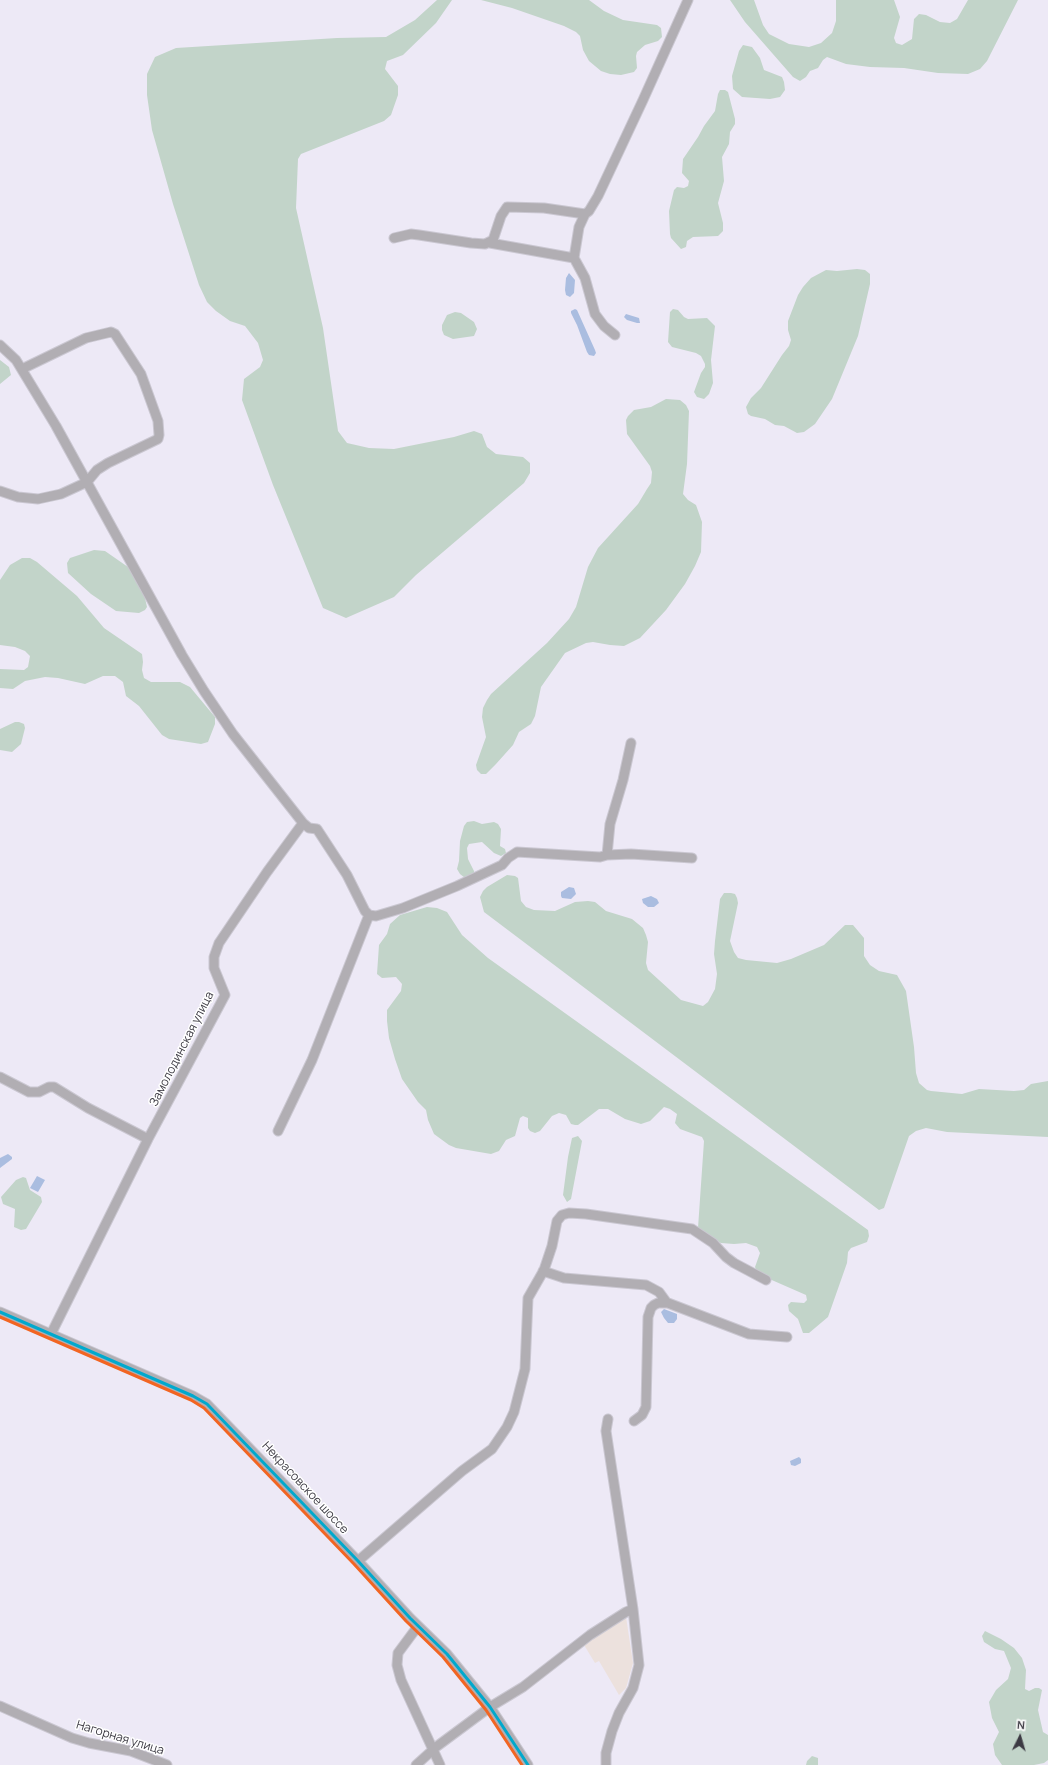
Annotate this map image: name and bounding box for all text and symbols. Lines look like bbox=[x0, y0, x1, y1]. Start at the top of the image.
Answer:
street label: Замолодинская улица bbox=[147, 989, 217, 1109]
street label: Некрасовское шоссе bbox=[259, 1439, 351, 1537]
north arrow bbox=[1000, 1717, 1040, 1757]
text: N bbox=[1016, 1717, 1026, 1732]
street label: Нагорная улица bbox=[74, 1718, 166, 1758]

